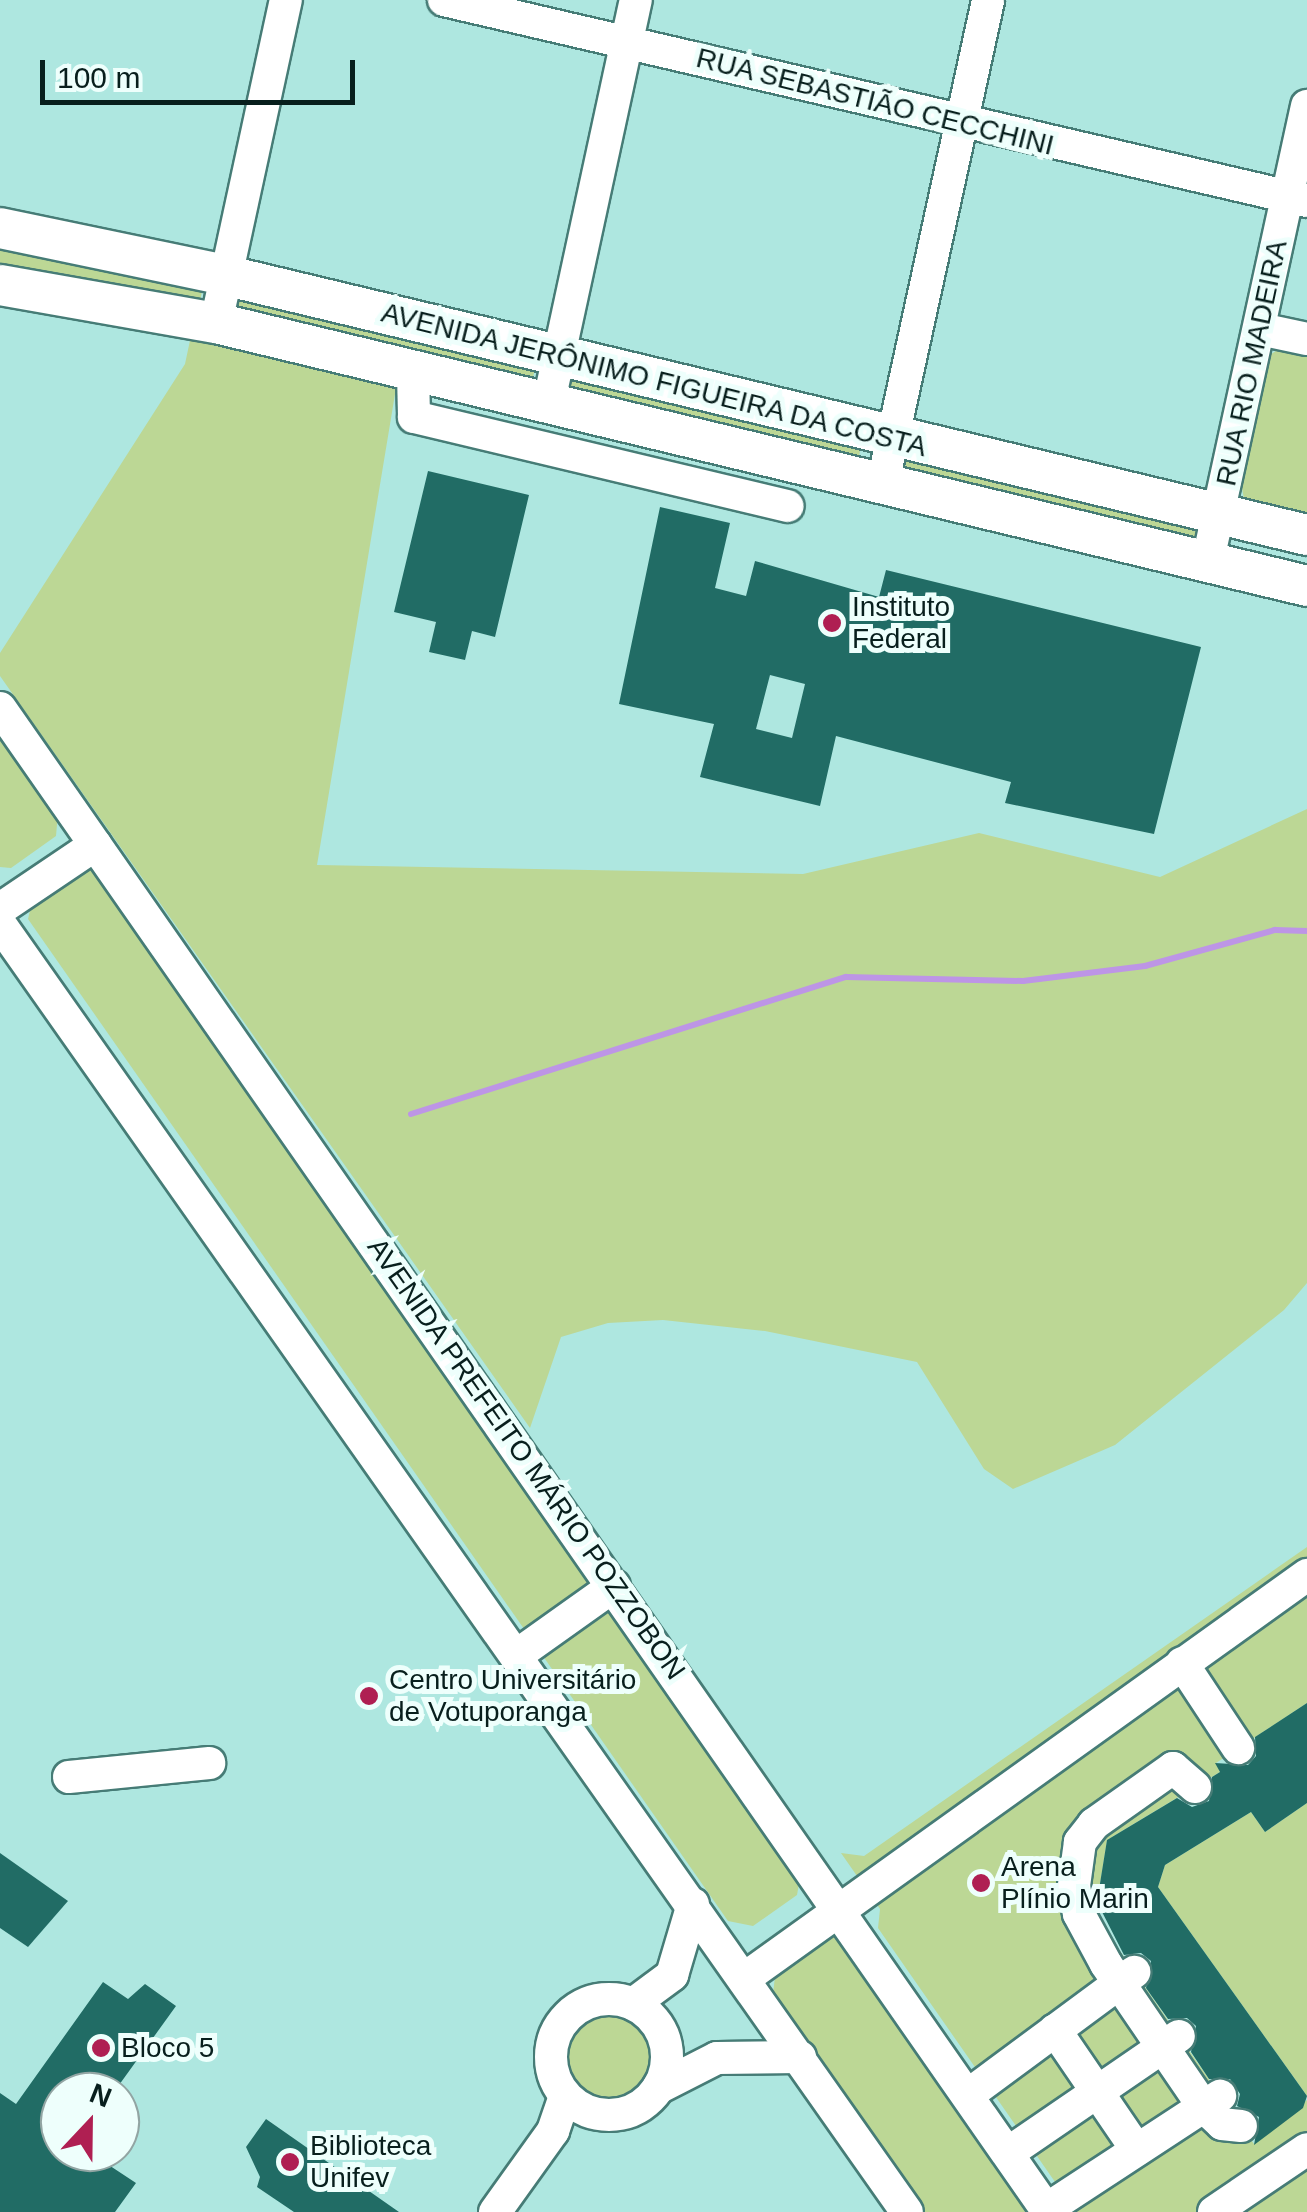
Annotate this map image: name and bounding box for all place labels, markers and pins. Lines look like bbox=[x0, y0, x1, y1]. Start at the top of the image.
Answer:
place label: Instituto Federal bbox=[852, 590, 950, 656]
marker: Instituto Federal bbox=[821, 612, 843, 634]
place label: Centro Universitário de Votuporanga bbox=[389, 1663, 636, 1729]
marker: Centro Universitário de Votuporanga bbox=[358, 1685, 380, 1707]
place label: Arena Plínio Marin bbox=[1001, 1850, 1149, 1916]
marker: Arena Plínio Marin bbox=[970, 1872, 992, 1894]
place label: Bloco 5 bbox=[121, 2031, 214, 2065]
marker: Bloco 5 bbox=[90, 2037, 112, 2059]
place label: Biblioteca Unifev bbox=[310, 2129, 431, 2195]
marker: Biblioteca Unifev bbox=[279, 2151, 301, 2173]

